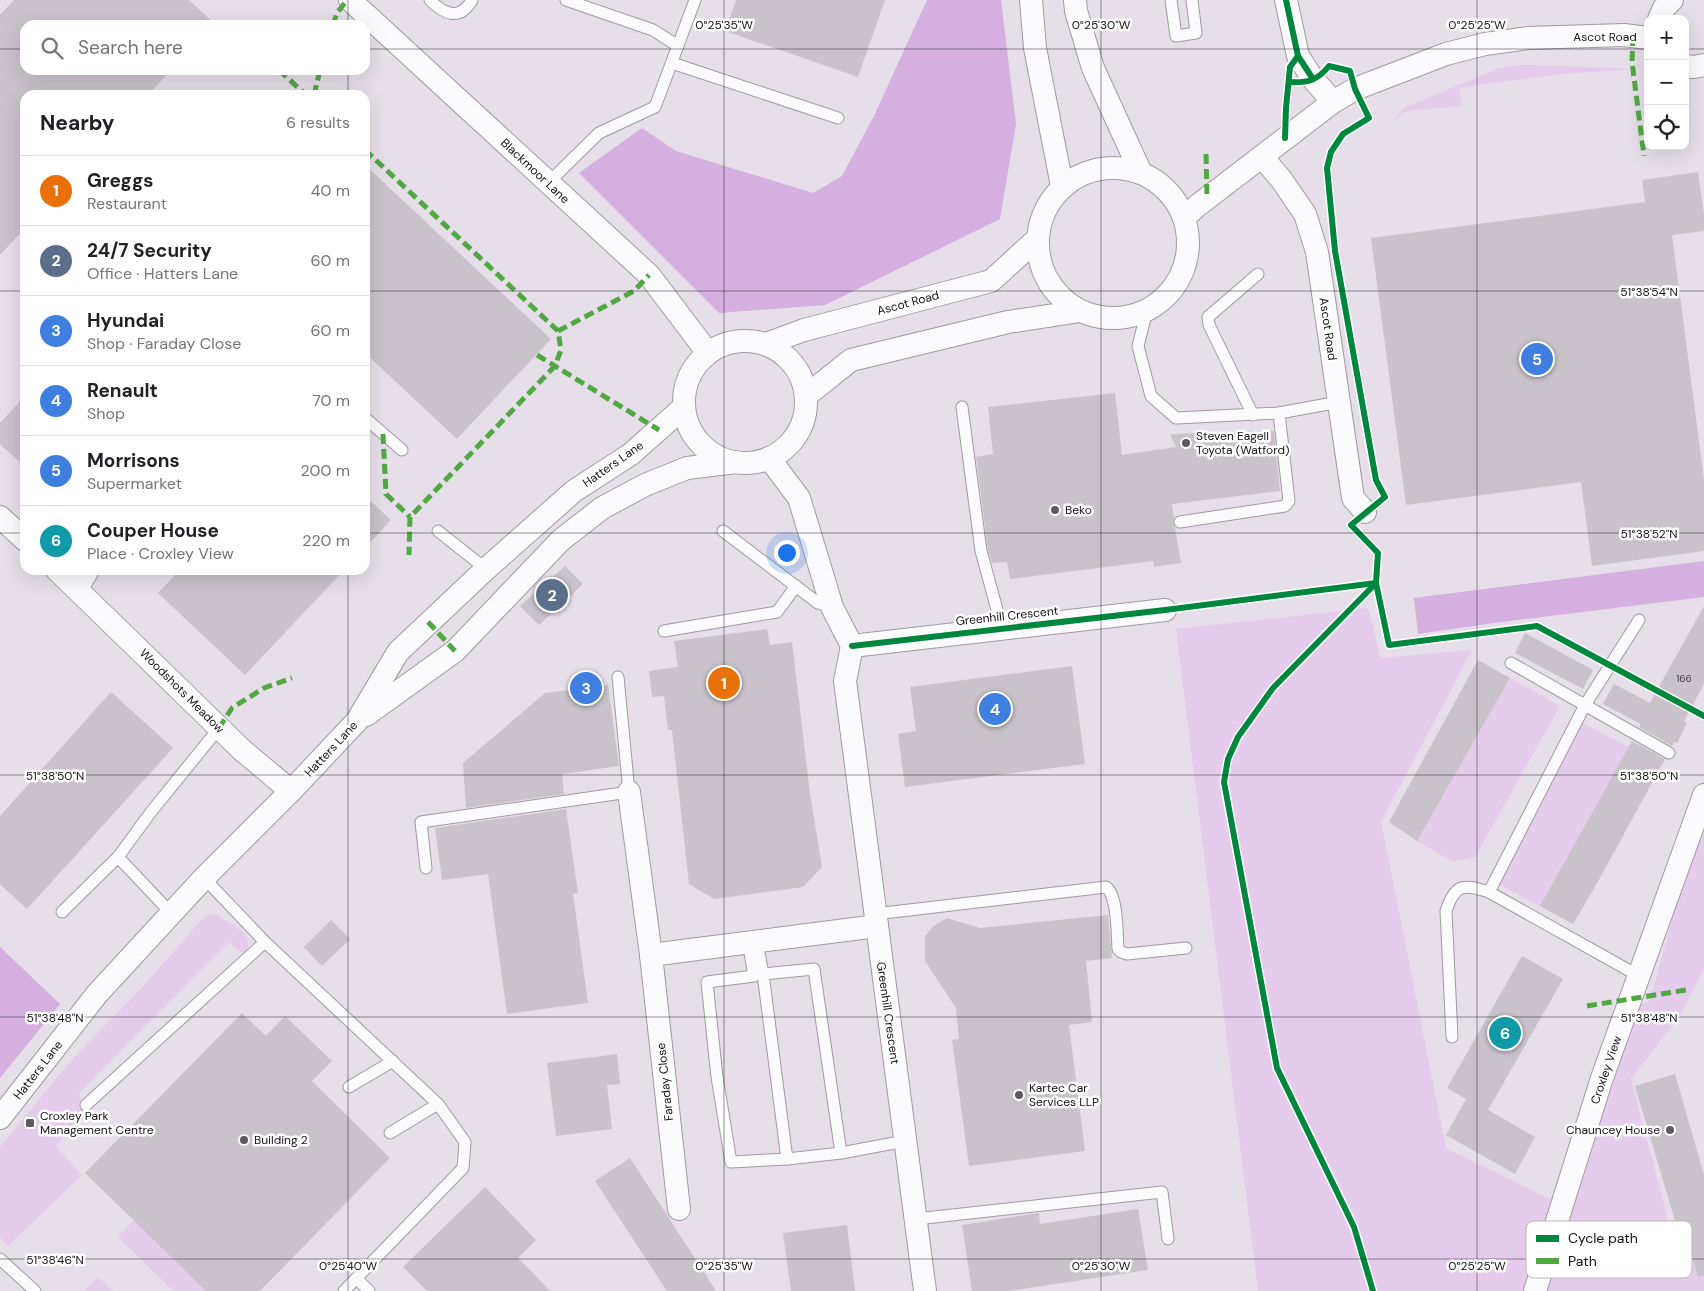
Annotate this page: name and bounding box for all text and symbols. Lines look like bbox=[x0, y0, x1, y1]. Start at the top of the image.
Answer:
map controls bbox=[1644, 15, 1689, 150]
button: + bbox=[1644, 15, 1689, 60]
text: 0°25'35"W bbox=[695, 17, 753, 33]
text: 0°25'30"W bbox=[1072, 17, 1131, 33]
text: 0°25'25"W bbox=[1448, 17, 1506, 33]
search box bbox=[20, 20, 370, 75]
street label: Ascot Road bbox=[1573, 29, 1637, 45]
icon: search bbox=[38, 34, 66, 62]
text: Search here bbox=[78, 35, 183, 60]
button: − bbox=[1644, 60, 1689, 105]
button: locate bbox=[1644, 105, 1689, 150]
text: Nearby bbox=[40, 109, 114, 137]
text: 6 results bbox=[286, 112, 350, 133]
street label: Blackmoor Lane bbox=[497, 135, 573, 207]
text: Greggs bbox=[87, 168, 153, 193]
text: 1 bbox=[53, 180, 59, 201]
text: 40 m bbox=[311, 180, 350, 201]
text: Restaurant bbox=[87, 193, 167, 214]
text: 24/7 Security bbox=[87, 238, 212, 263]
text: 2 bbox=[51, 250, 61, 271]
text: 60 m bbox=[310, 250, 350, 271]
text: Office · Hatters Lane bbox=[87, 263, 238, 284]
text: 51°38'54"N bbox=[1620, 284, 1678, 300]
street label: Ascot Road bbox=[875, 287, 941, 319]
street label: Ascot Road bbox=[1316, 296, 1340, 362]
text: Hyundai bbox=[87, 308, 164, 333]
text: 3 bbox=[51, 320, 61, 341]
text: 60 m bbox=[310, 320, 350, 341]
text: Shop · Faraday Close bbox=[87, 333, 241, 354]
pin: 5 bbox=[1521, 340, 1553, 378]
text: Renault bbox=[87, 378, 158, 403]
text: 4 bbox=[51, 390, 61, 411]
text: 70 m bbox=[312, 390, 350, 411]
text: Shop bbox=[87, 403, 125, 424]
place label: Steven Eagell Toyota (Watford) bbox=[1196, 428, 1289, 458]
street label: Hatters Lane bbox=[579, 437, 647, 491]
marker: Steven Eagell Toyota (Watford) bbox=[1180, 437, 1192, 449]
text: Morrisons bbox=[87, 448, 180, 473]
text: 5 bbox=[51, 460, 61, 481]
text: 200 m bbox=[301, 460, 350, 481]
text: Supermarket bbox=[87, 473, 182, 494]
place label: Beko bbox=[1065, 502, 1092, 518]
marker: Beko bbox=[1049, 504, 1061, 516]
text: Couper House bbox=[87, 518, 219, 543]
text: 51°38'52"N bbox=[1621, 526, 1677, 542]
text: 6 bbox=[51, 530, 61, 551]
text: 220 m bbox=[302, 530, 350, 551]
your location bbox=[774, 540, 800, 566]
text: Place · Croxley View bbox=[87, 543, 234, 564]
pin: 2 bbox=[536, 576, 568, 614]
street label: Greenhill Crescent bbox=[955, 603, 1059, 629]
street label: Woodshots Meadow bbox=[136, 645, 228, 737]
pin: 1 bbox=[708, 664, 740, 702]
pin: 3 bbox=[570, 669, 602, 707]
house number: 166 bbox=[1676, 672, 1692, 685]
pin: 4 bbox=[979, 690, 1011, 728]
street label: Hatters Lane bbox=[301, 718, 361, 780]
text: 51°38'50"N bbox=[26, 768, 84, 784]
text: 51°38'50"N bbox=[1620, 768, 1678, 784]
street label: Greenhill Crescent bbox=[873, 961, 903, 1065]
text: 51°38'48"N bbox=[26, 1010, 84, 1026]
text: 51°38'48"N bbox=[1620, 1010, 1678, 1026]
pin: 6 bbox=[1489, 1014, 1521, 1052]
street label: Croxley View bbox=[1587, 1034, 1625, 1106]
street label: Hatters Lane bbox=[10, 1037, 66, 1103]
street label: Faraday Close bbox=[653, 1042, 677, 1122]
place label: Kartec Car Services LLP bbox=[1029, 1080, 1099, 1110]
marker: Kartec Car Services LLP bbox=[1013, 1089, 1025, 1101]
place label: Croxley Park Management Centre bbox=[40, 1108, 154, 1138]
marker: Croxley Park Management Centre bbox=[24, 1117, 36, 1129]
place label: Chauncey House bbox=[1566, 1122, 1660, 1138]
marker: Chauncey House bbox=[1664, 1124, 1676, 1136]
place label: Building 2 bbox=[254, 1132, 308, 1148]
marker: Building 2 bbox=[238, 1134, 250, 1146]
legend bbox=[1526, 1221, 1692, 1278]
text: Cycle path bbox=[1568, 1229, 1638, 1247]
text: 51°38'46"N bbox=[26, 1252, 84, 1268]
text: Path bbox=[1568, 1252, 1597, 1270]
text: 0°25'40"W bbox=[319, 1258, 377, 1274]
text: 0°25'35"W bbox=[695, 1258, 753, 1274]
text: 0°25'30"W bbox=[1072, 1258, 1131, 1274]
text: 0°25'25"W bbox=[1448, 1258, 1506, 1274]

